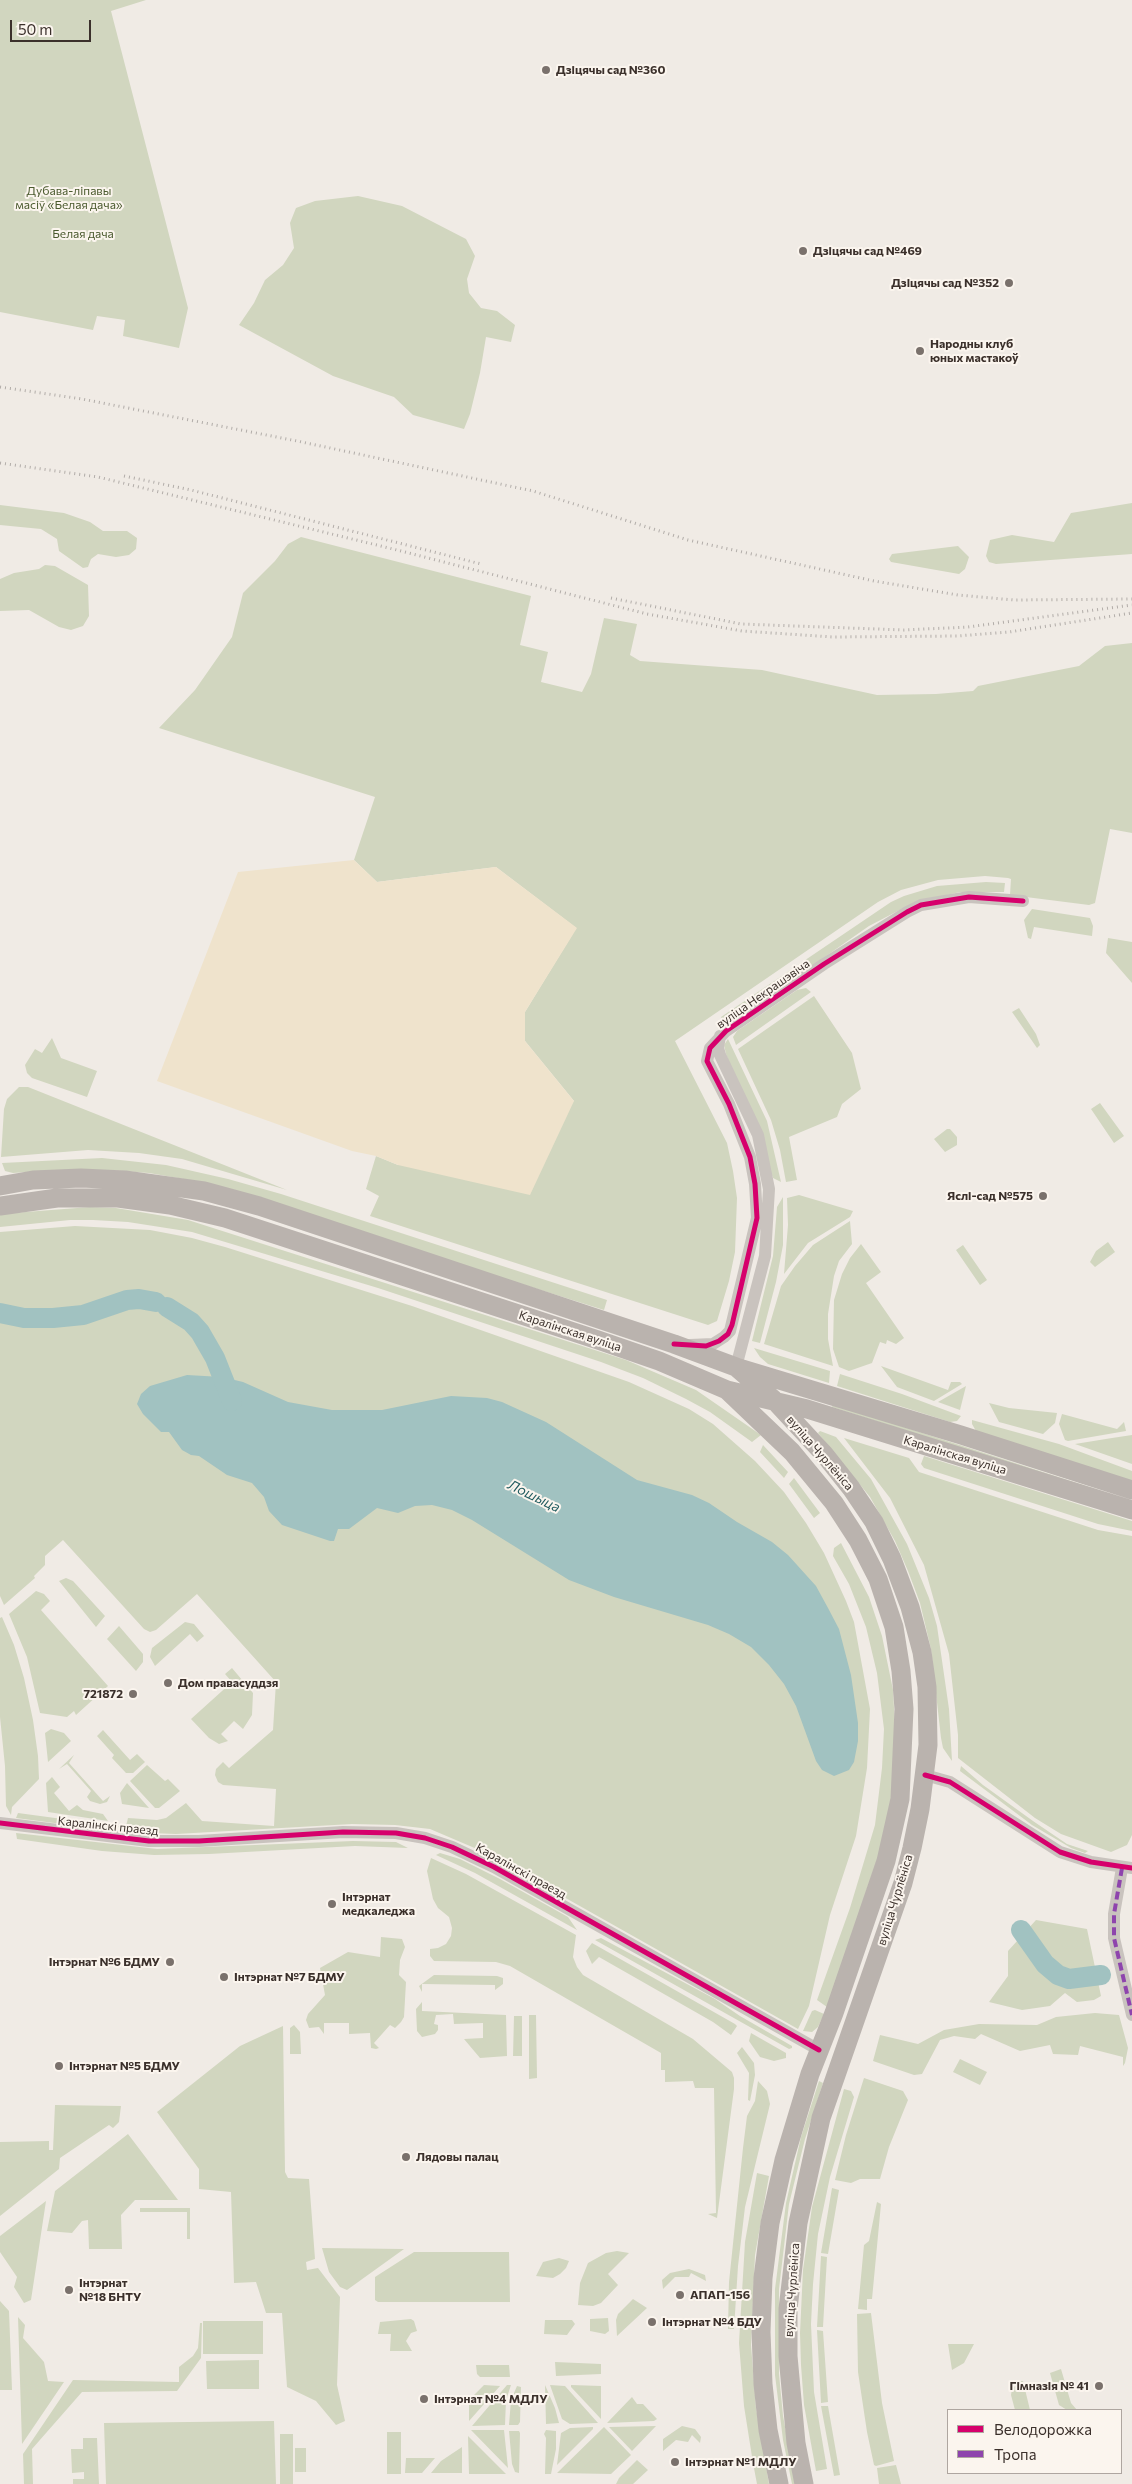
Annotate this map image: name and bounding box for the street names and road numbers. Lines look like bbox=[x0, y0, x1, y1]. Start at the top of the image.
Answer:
street label: вуліца Некрашэвіча bbox=[714, 956, 812, 1032]
street label: Каралінская вуліца bbox=[517, 1308, 623, 1354]
street label: вуліца Чурлёніса bbox=[784, 1413, 856, 1493]
street label: Каралінская вуліца bbox=[902, 1432, 1008, 1478]
street label: Каралінскі праезд bbox=[57, 1814, 159, 1838]
street label: Каралінскі праезд bbox=[473, 1840, 569, 1902]
street label: вуліца Чурлёніса bbox=[874, 1853, 916, 1947]
street label: вуліца Чурлёніса bbox=[782, 2242, 802, 2338]

